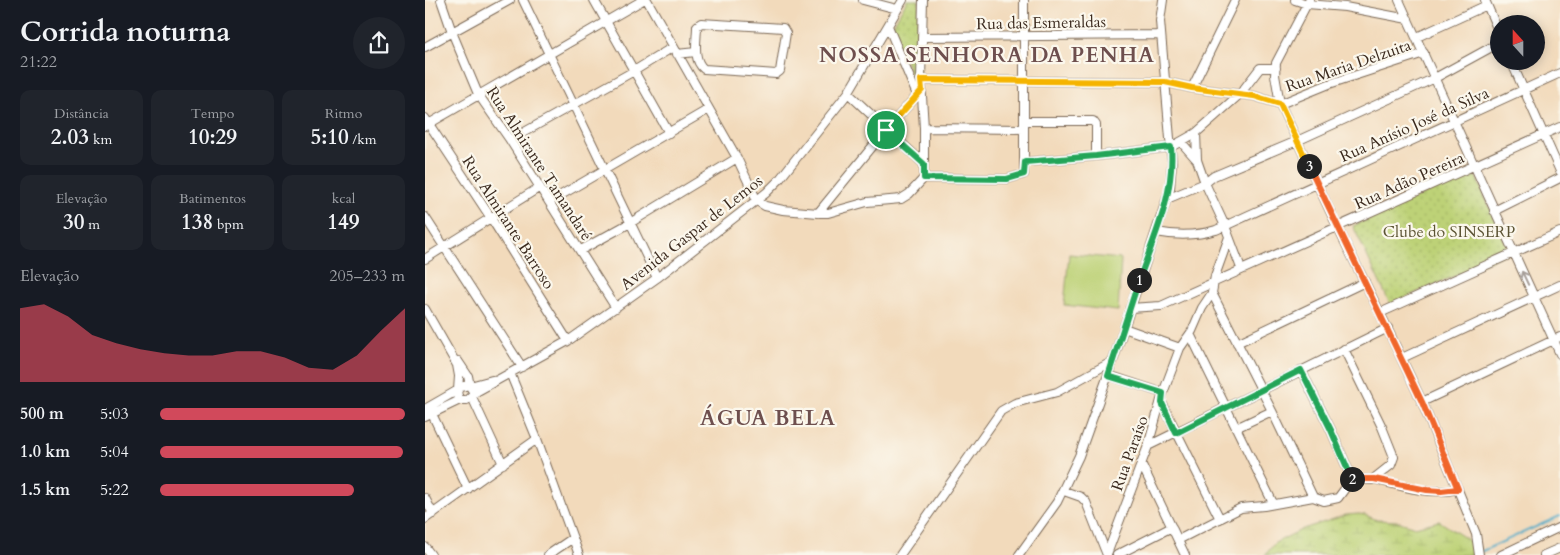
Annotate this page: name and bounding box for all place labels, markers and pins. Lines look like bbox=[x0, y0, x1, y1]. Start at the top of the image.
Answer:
pin bbox=[865, 109, 907, 151]
pin: 3 bbox=[1297, 154, 1321, 178]
pin: 1 bbox=[1127, 268, 1151, 292]
pin: 2 bbox=[1339, 466, 1365, 492]

